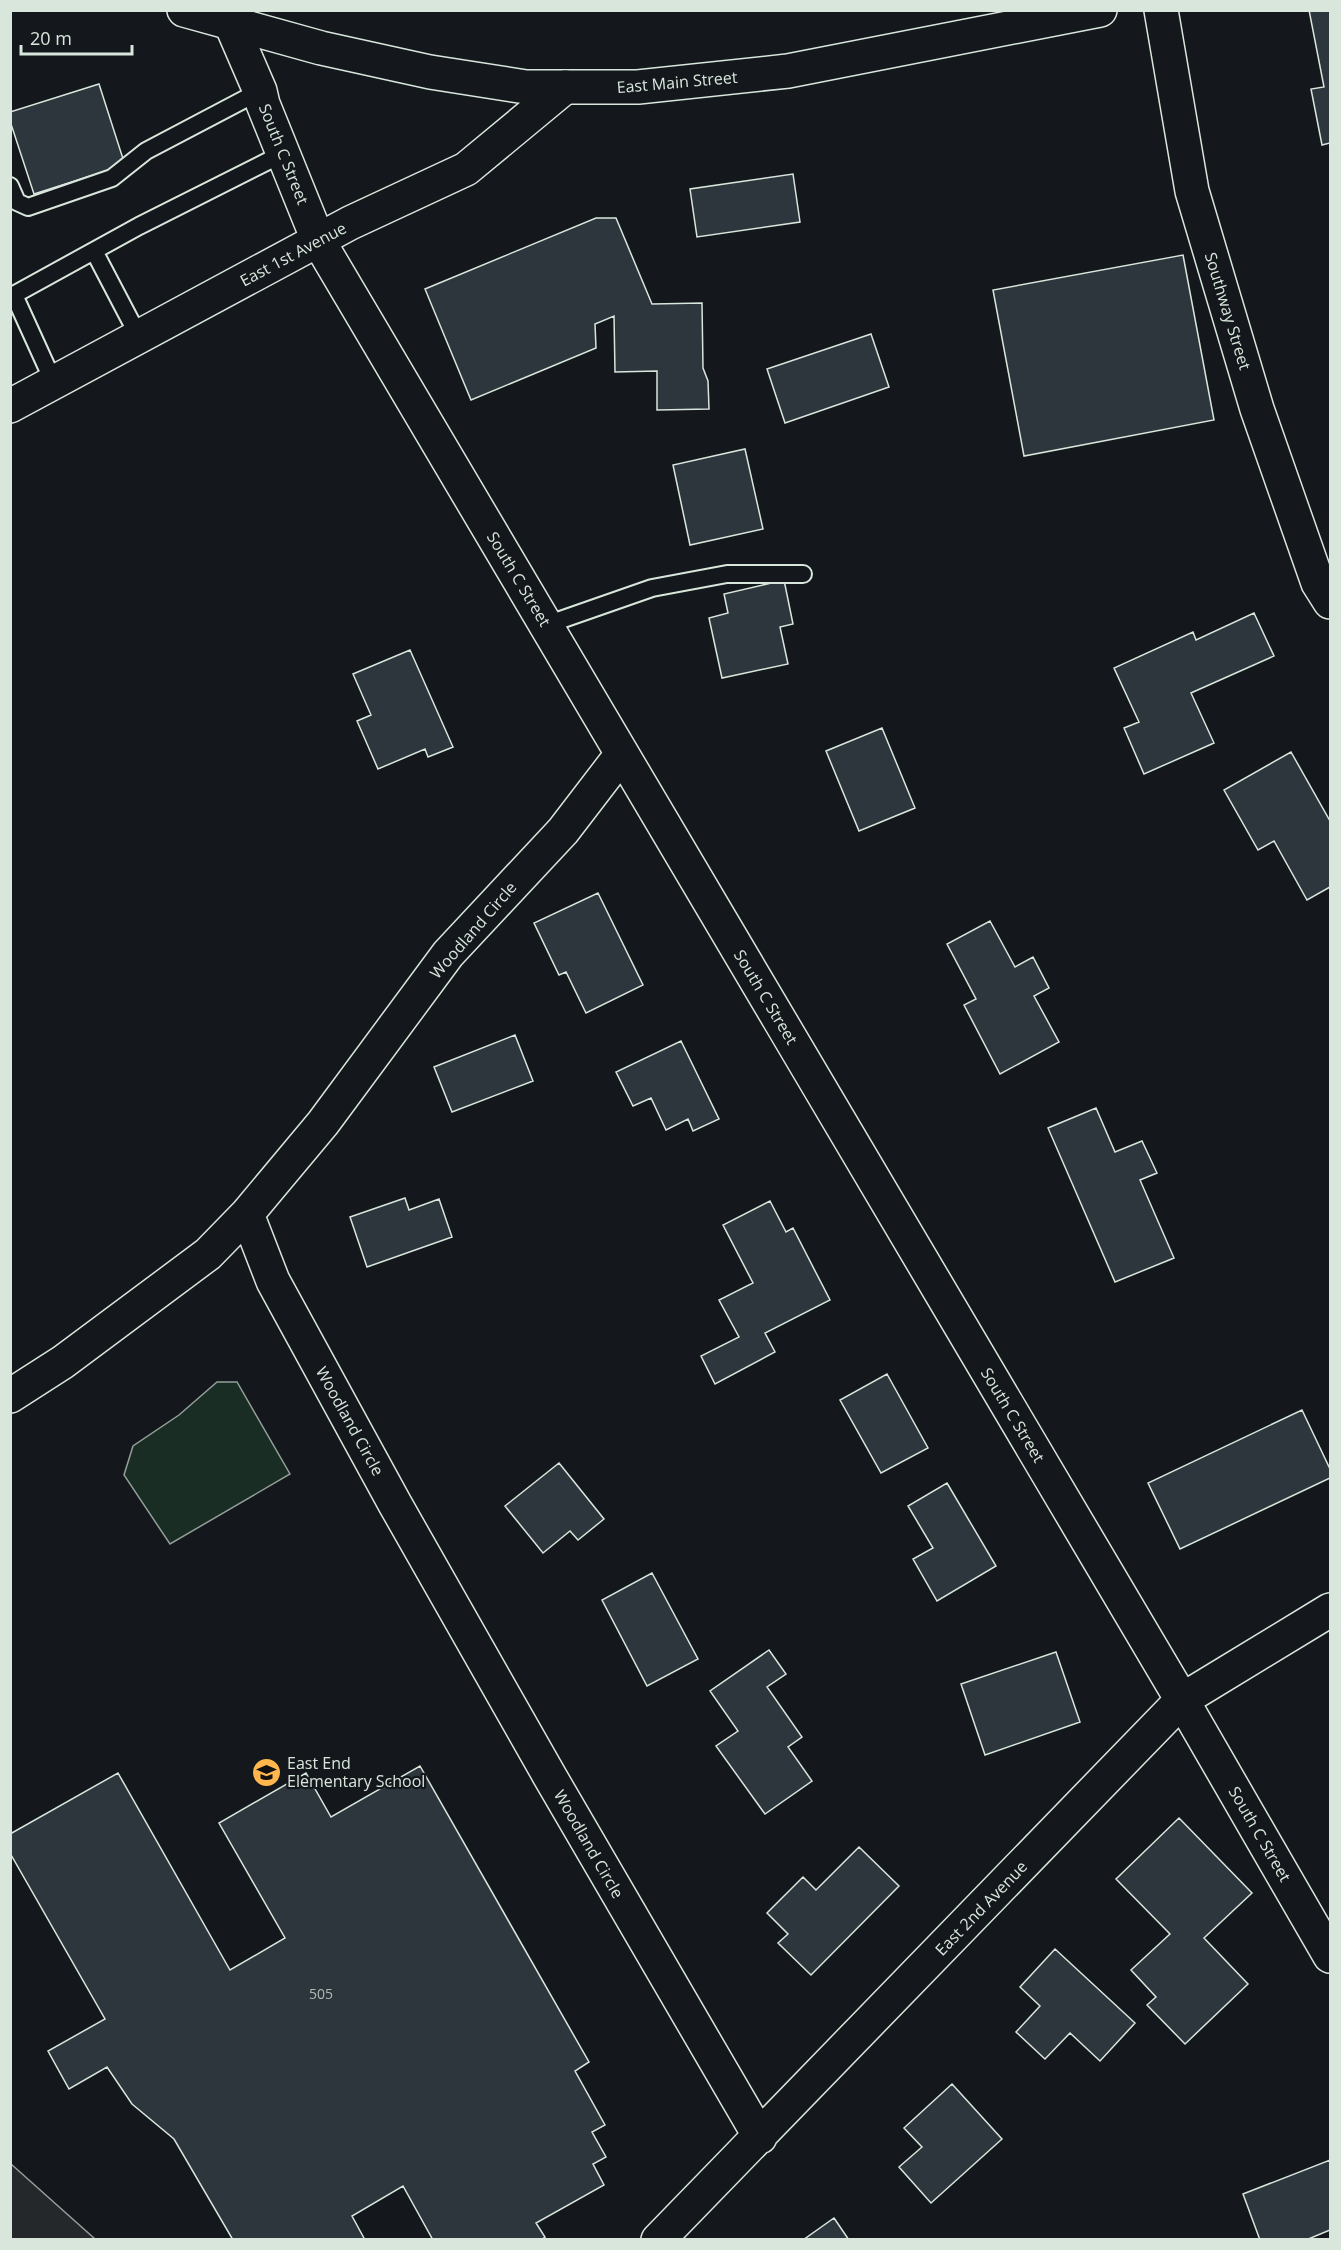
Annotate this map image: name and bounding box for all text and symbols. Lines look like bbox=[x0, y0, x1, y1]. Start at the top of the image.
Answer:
scale bar bbox=[21, 18, 132, 56]
text: 20 m bbox=[30, 26, 72, 50]
street label: East Main Street bbox=[616, 66, 739, 98]
street label: South C Street bbox=[254, 100, 314, 208]
street label: East 1st Avenue bbox=[236, 217, 350, 291]
street label: Southway Street bbox=[1200, 250, 1256, 373]
street label: South C Street bbox=[482, 528, 556, 631]
street label: Woodland Circle bbox=[425, 877, 521, 983]
street label: South C Street bbox=[729, 946, 803, 1049]
street label: Woodland Circle bbox=[311, 1362, 389, 1480]
street label: South C Street bbox=[976, 1364, 1050, 1467]
place label: East End Elementary School bbox=[287, 1752, 425, 1792]
school or university icon: East End Elementary School bbox=[250, 1756, 282, 1788]
street label: South C Street bbox=[1224, 1782, 1296, 1886]
street label: Woodland Circle bbox=[549, 1786, 629, 1902]
street label: East 2nd Avenue bbox=[930, 1856, 1032, 1960]
house number: 505 bbox=[309, 1984, 333, 2003]

